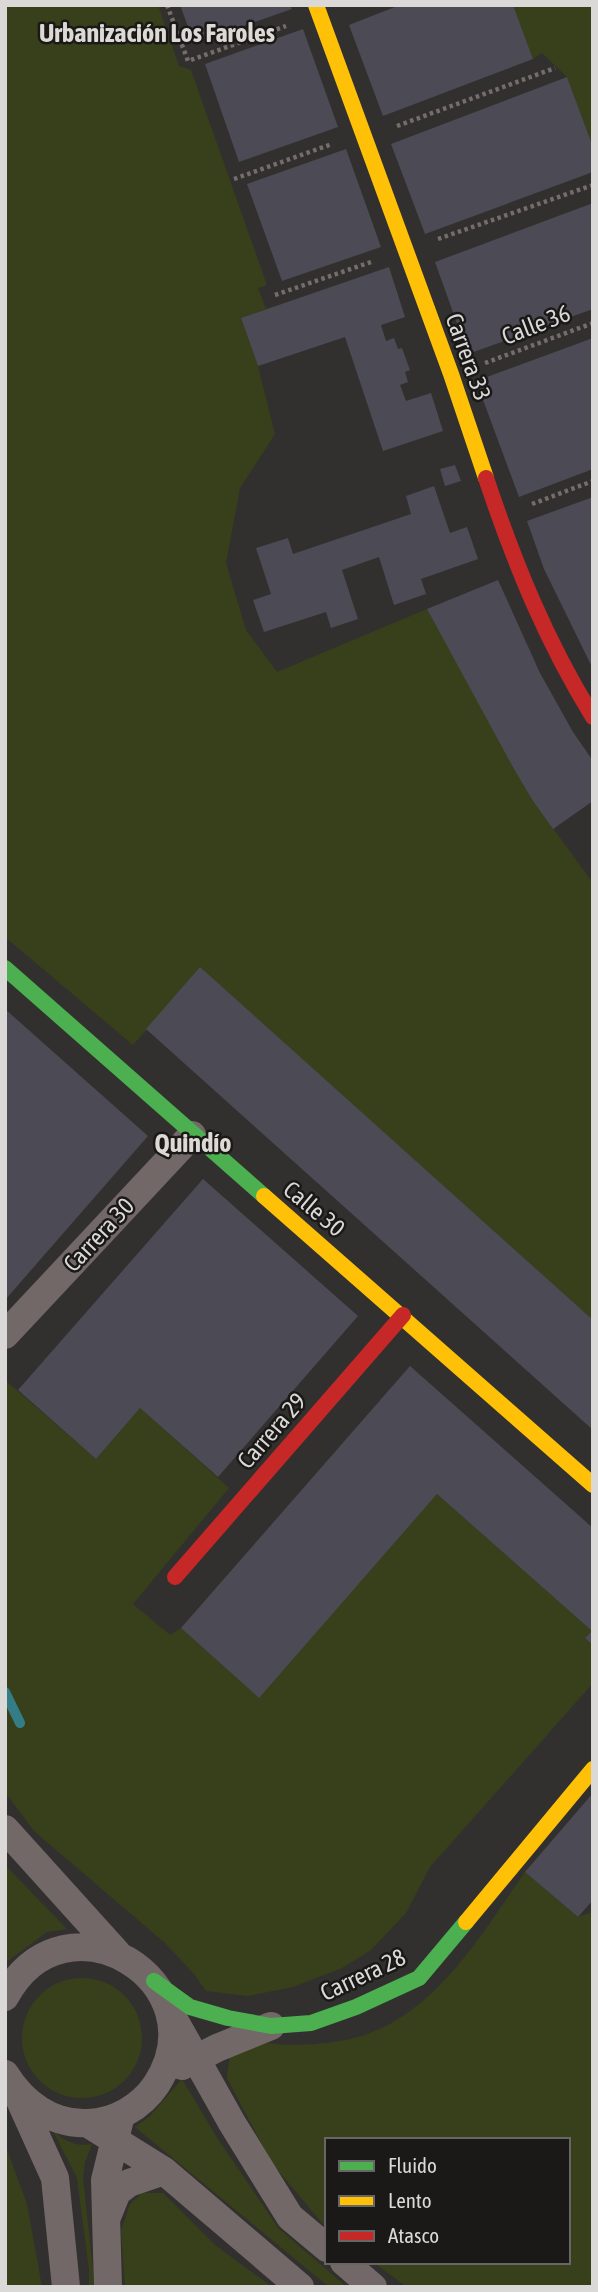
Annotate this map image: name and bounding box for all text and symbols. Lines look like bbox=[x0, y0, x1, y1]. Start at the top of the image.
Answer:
district label: Urbanización Los Faroles bbox=[39, 18, 275, 48]
street label: Calle 36 bbox=[498, 299, 574, 350]
street label: Carrera 33 bbox=[440, 310, 497, 404]
district label: Quindío bbox=[155, 1128, 231, 1158]
street label: Calle 30 bbox=[278, 1175, 350, 1242]
street label: Carrera 30 bbox=[58, 1192, 139, 1277]
street label: Carrera 29 bbox=[232, 1388, 312, 1474]
street label: Carrera 28 bbox=[316, 1943, 410, 2006]
legend bbox=[325, 2138, 570, 2264]
text: Fluido bbox=[388, 2153, 437, 2177]
text: Lento bbox=[388, 2188, 432, 2212]
text: Atasco bbox=[388, 2223, 439, 2247]

